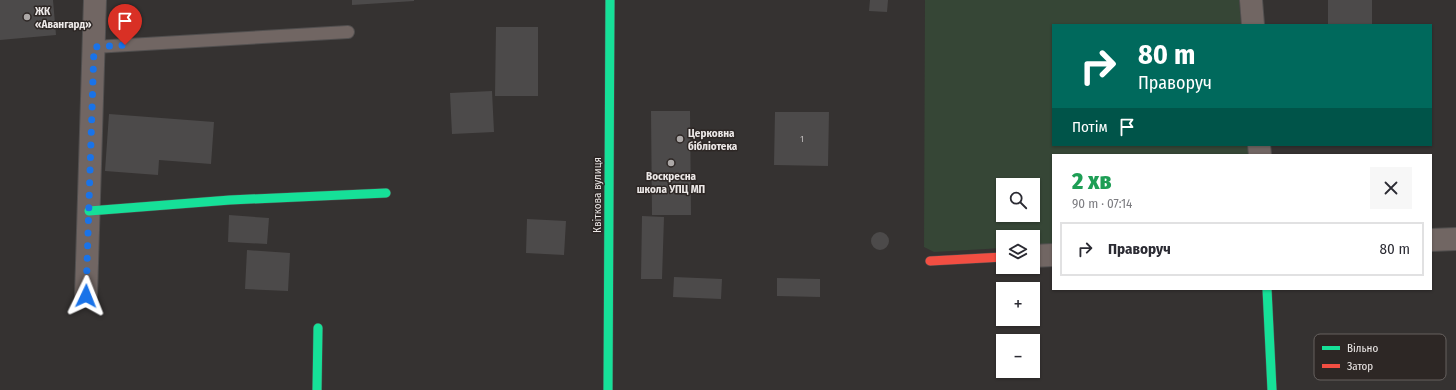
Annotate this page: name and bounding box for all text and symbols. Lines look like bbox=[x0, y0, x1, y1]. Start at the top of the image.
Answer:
pin bbox=[108, 4, 142, 45]
place label: ЖК «Авангард» bbox=[34, 5, 92, 31]
icon: arrive bbox=[114, 10, 136, 32]
marker: ЖК «Авангард» bbox=[22, 12, 32, 22]
text: 80 m bbox=[1138, 38, 1195, 71]
icon: right bbox=[1072, 40, 1124, 92]
text: Праворуч bbox=[1138, 72, 1212, 94]
icon: arrive bbox=[1116, 116, 1138, 138]
text: Потім bbox=[1072, 118, 1108, 136]
place label: Церковна бібліотека bbox=[688, 127, 738, 153]
marker: Церковна бібліотека bbox=[675, 134, 685, 144]
house number: 1 bbox=[800, 134, 804, 144]
street label: Квіткова вулиця bbox=[591, 157, 604, 233]
marker: Воскресна школа УПЦ МП bbox=[666, 158, 676, 168]
text: 2 хв bbox=[1072, 167, 1112, 195]
button: close bbox=[1370, 167, 1412, 209]
place label: Воскресна школа УПЦ МП bbox=[637, 170, 706, 196]
map controls bbox=[996, 178, 1040, 378]
button: search bbox=[996, 178, 1040, 222]
text: 90 m · 07:14 bbox=[1072, 196, 1132, 211]
button: layers bbox=[996, 230, 1040, 274]
icon: right bbox=[1074, 238, 1096, 260]
text: Праворуч bbox=[1108, 240, 1171, 258]
text: 80 m bbox=[1380, 240, 1410, 258]
position arrow bbox=[65, 275, 107, 317]
button: + bbox=[996, 282, 1040, 326]
button: − bbox=[996, 334, 1040, 378]
legend bbox=[1314, 334, 1446, 380]
text: Вільно bbox=[1347, 342, 1378, 355]
text: Затор bbox=[1347, 360, 1373, 373]

